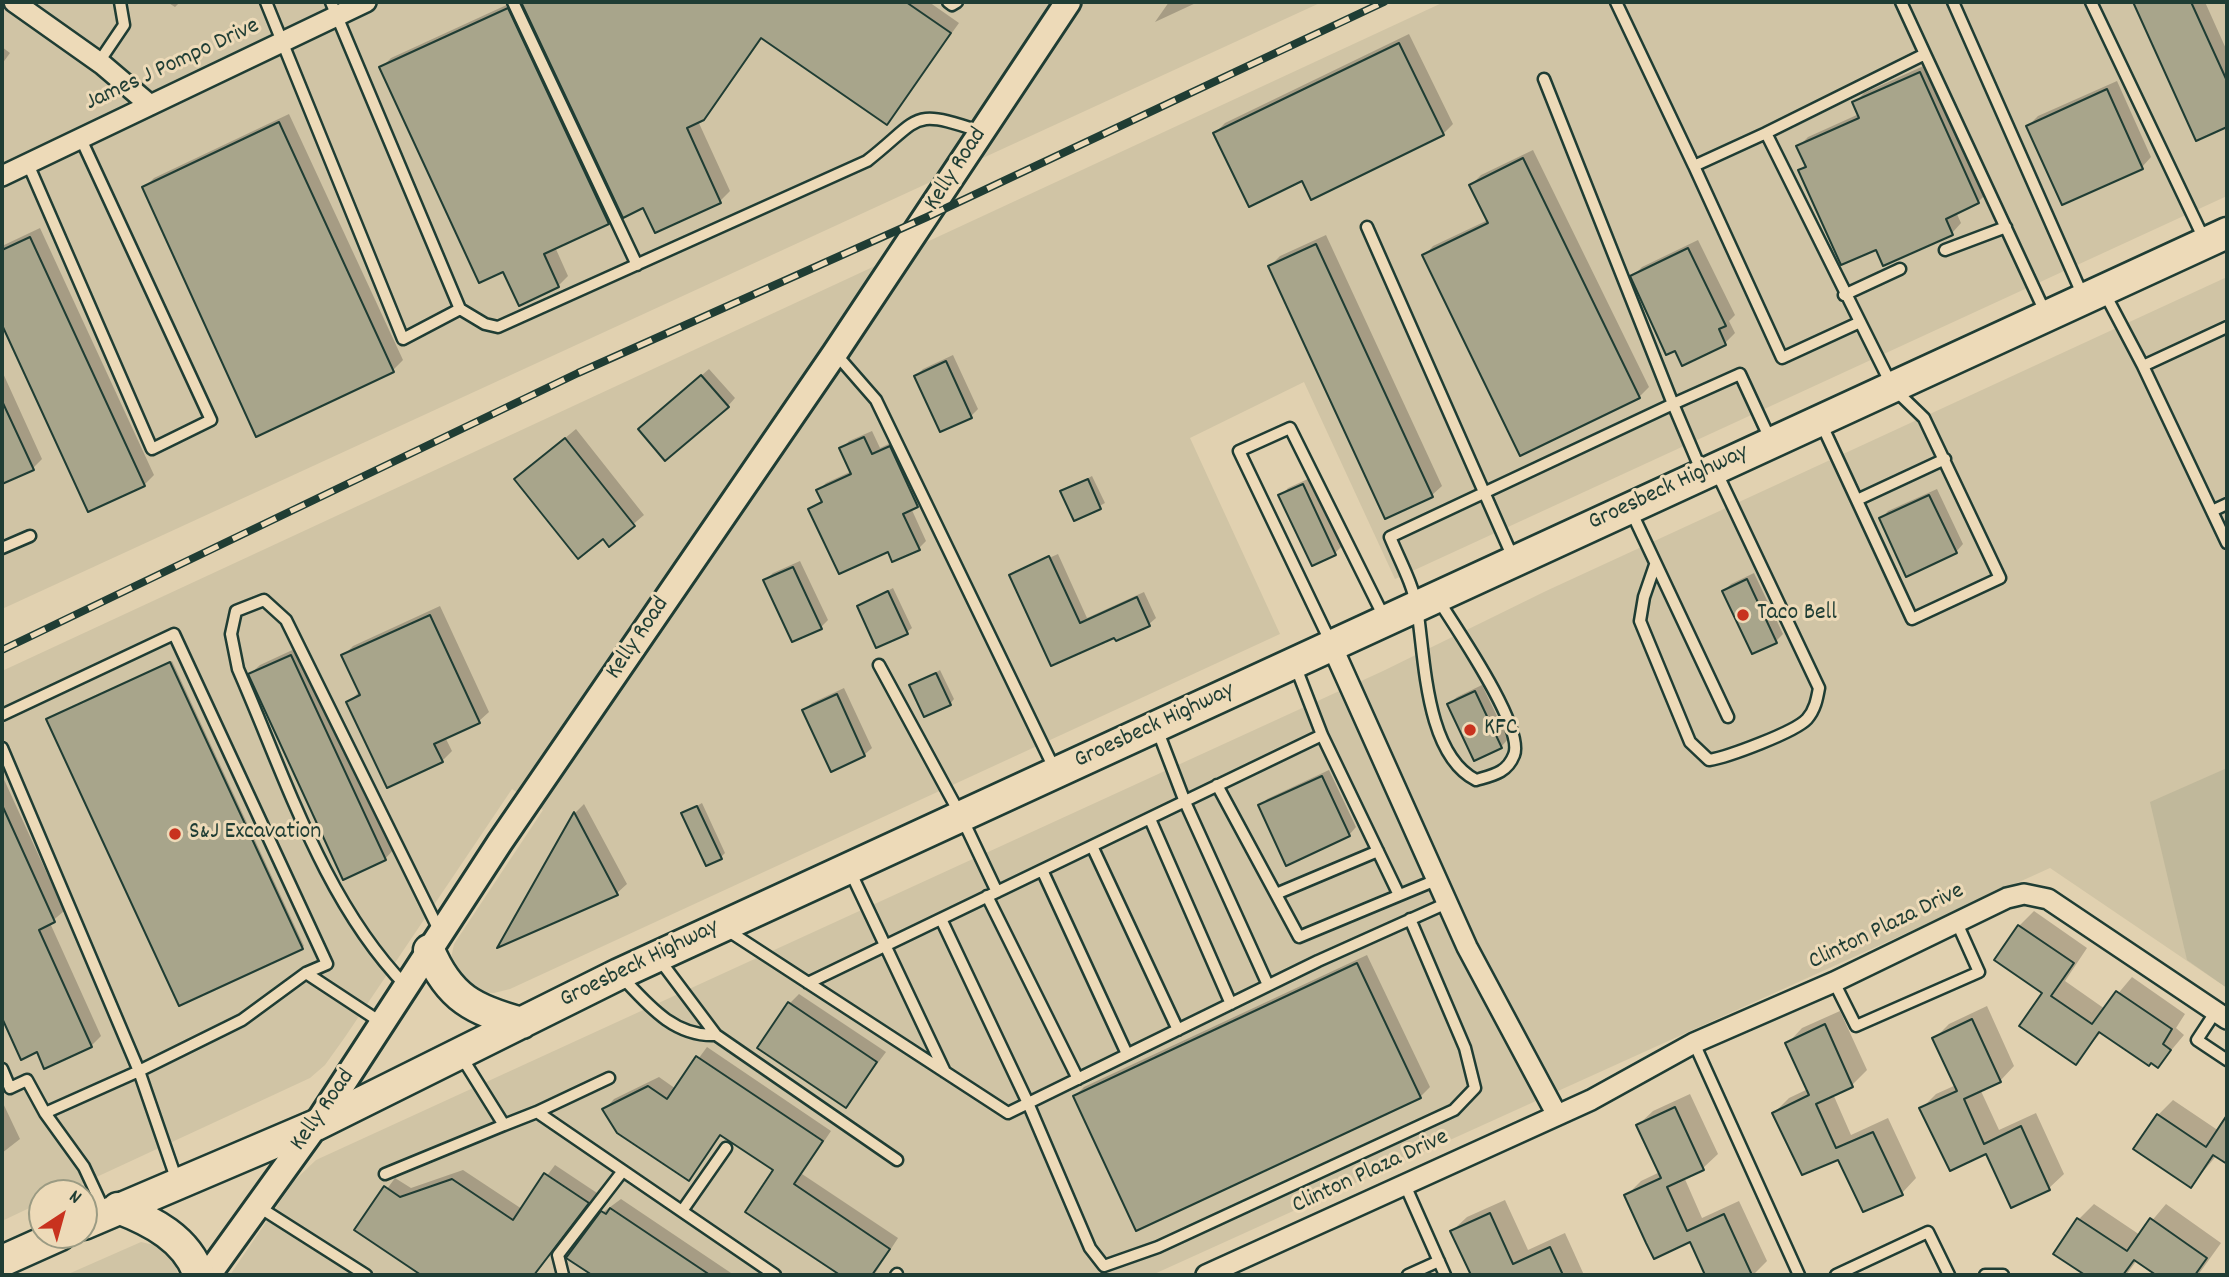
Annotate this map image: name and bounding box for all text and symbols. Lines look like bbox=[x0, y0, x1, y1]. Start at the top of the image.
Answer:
street label: James J Pompo Drive bbox=[82, 13, 264, 119]
street label: Kelly Road bbox=[920, 123, 994, 217]
street label: Groesbeck Highway bbox=[1585, 439, 1753, 539]
street label: Kelly Road bbox=[601, 592, 677, 686]
place label: Taco Bell bbox=[1757, 601, 1837, 629]
marker: Taco Bell bbox=[1735, 607, 1751, 623]
street label: Groesbeck Highway bbox=[1071, 677, 1239, 777]
place label: KFC bbox=[1484, 716, 1518, 744]
marker: KFC bbox=[1462, 722, 1478, 738]
place label: S&J Excavation bbox=[189, 820, 321, 848]
marker: S&J Excavation bbox=[167, 826, 183, 842]
street label: Clinton Plaza Drive bbox=[1805, 878, 1969, 978]
street label: Groesbeck Highway bbox=[556, 914, 724, 1016]
street label: Kelly Road bbox=[285, 1065, 363, 1157]
street label: Clinton Plaza Drive bbox=[1288, 1124, 1454, 1222]
north arrow bbox=[28, 1179, 98, 1249]
text: N bbox=[63, 1185, 86, 1212]

